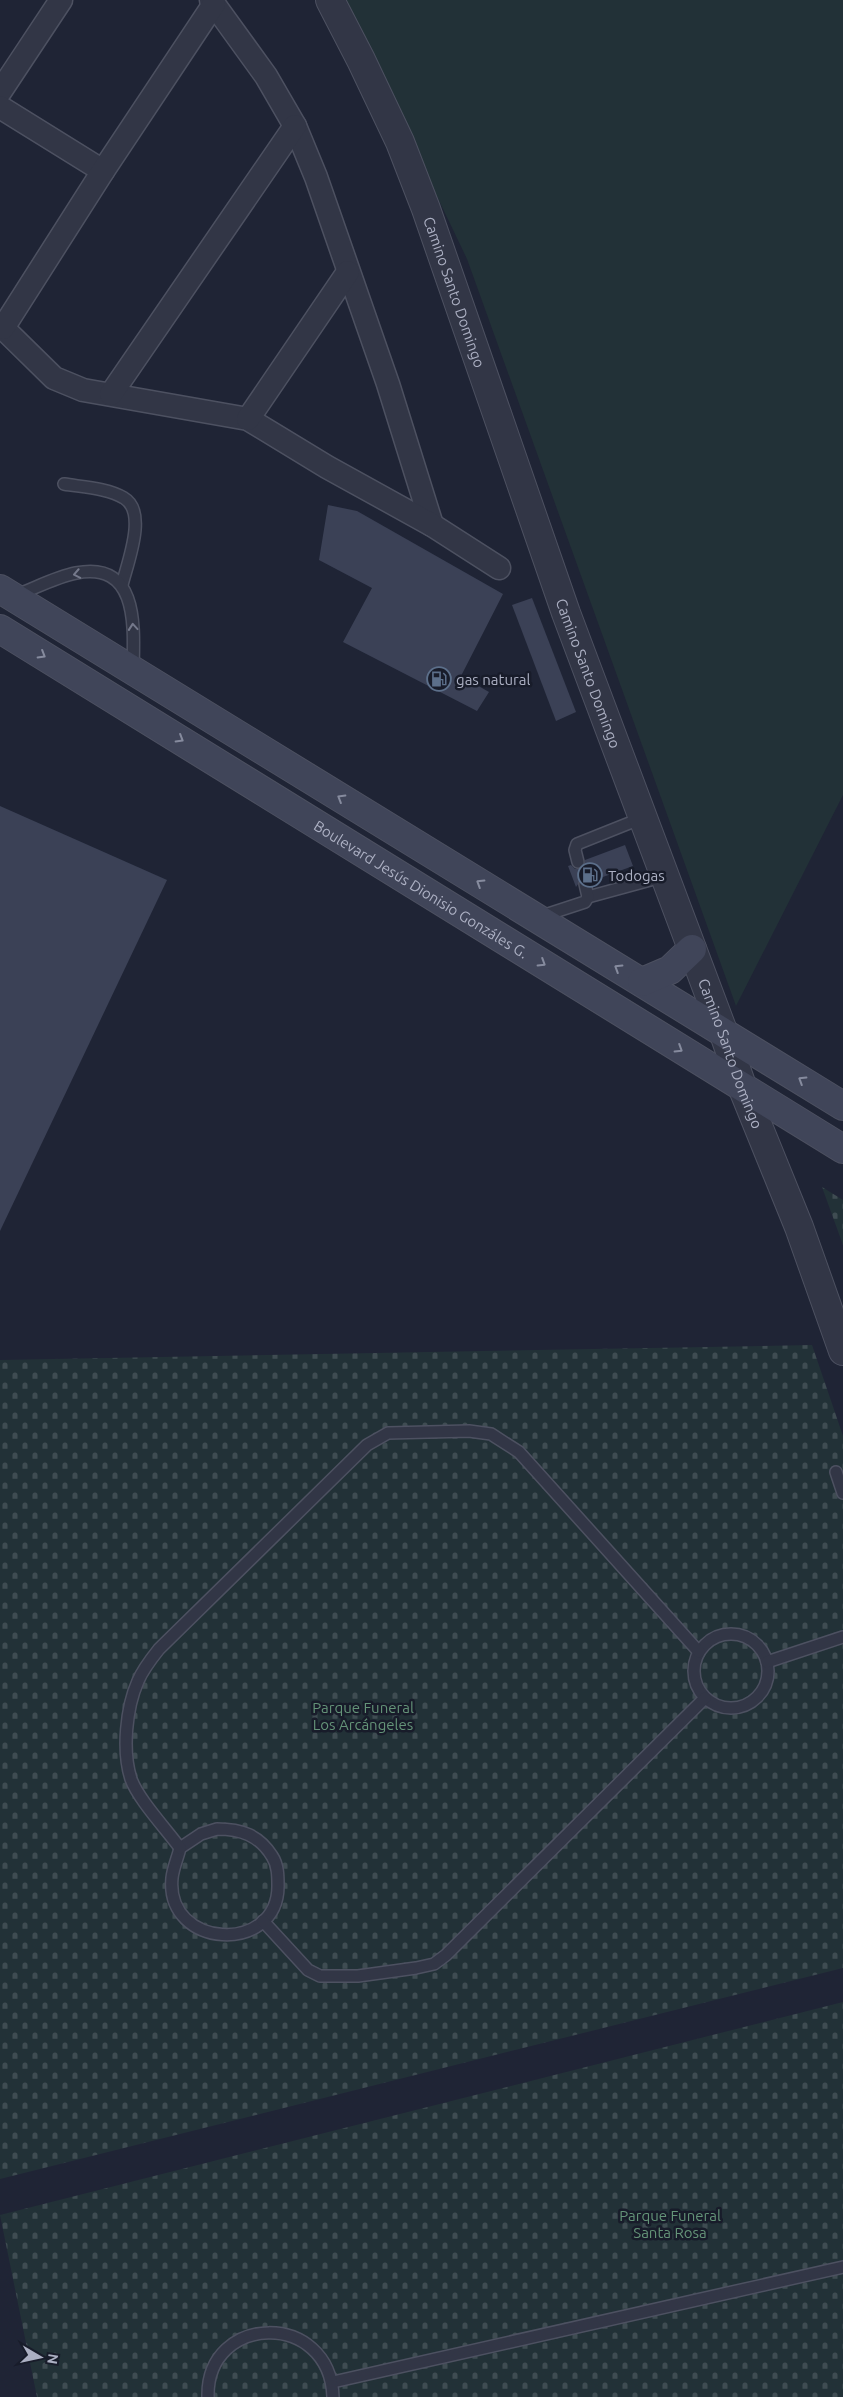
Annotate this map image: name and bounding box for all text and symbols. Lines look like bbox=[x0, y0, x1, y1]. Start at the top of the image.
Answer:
street label: Camino Santo Domingo bbox=[421, 214, 489, 370]
one-way arrow bbox=[72, 568, 81, 578]
street label: Camino Santo Domingo bbox=[553, 596, 624, 750]
one-way arrow bbox=[127, 623, 138, 631]
one-way arrow bbox=[36, 648, 45, 658]
fuel station icon: gas natural bbox=[426, 666, 452, 692]
place label: gas natural bbox=[456, 671, 530, 688]
one-way arrow bbox=[175, 733, 184, 743]
one-way arrow bbox=[338, 795, 347, 804]
street label: Boulevard Jesús Dionisio Gonzáles G. bbox=[311, 816, 531, 961]
fuel station icon: Todogas bbox=[577, 862, 603, 888]
place label: Todogas bbox=[608, 867, 665, 884]
one-way arrow bbox=[476, 879, 485, 889]
one-way arrow bbox=[536, 956, 545, 966]
one-way arrow bbox=[615, 964, 624, 974]
street label: Camino Santo Domingo bbox=[695, 976, 767, 1131]
one-way arrow bbox=[674, 1043, 683, 1052]
one-way arrow bbox=[798, 1077, 807, 1086]
park label: Parque Funeral Los Arcángeles bbox=[312, 1699, 414, 1733]
park label: Parque Funeral Santa Rosa bbox=[619, 2207, 721, 2241]
north arrow bbox=[15, 2332, 65, 2382]
text: N bbox=[44, 2353, 62, 2365]

